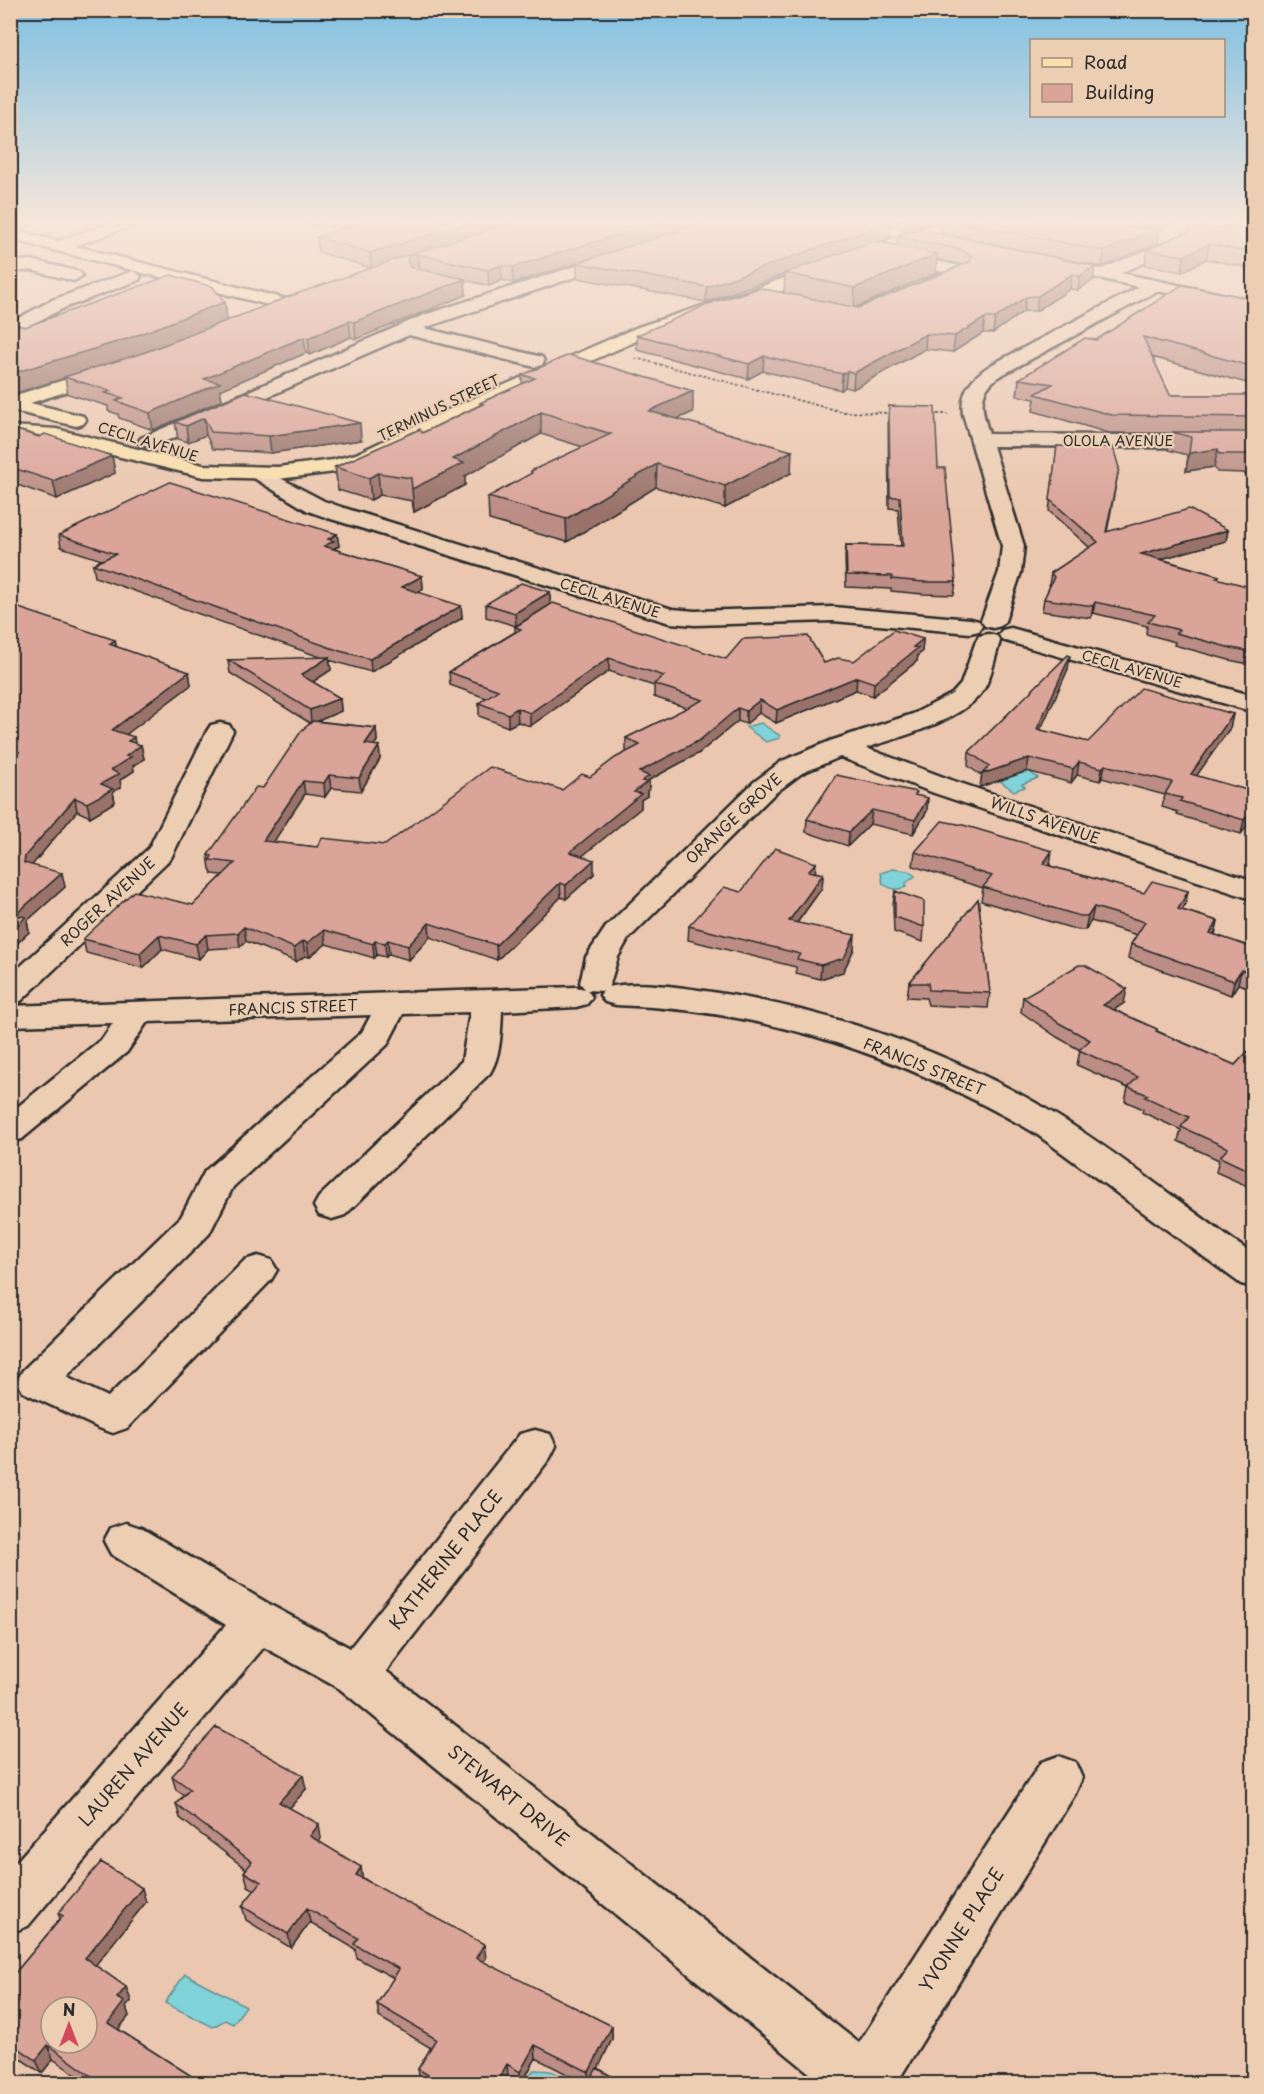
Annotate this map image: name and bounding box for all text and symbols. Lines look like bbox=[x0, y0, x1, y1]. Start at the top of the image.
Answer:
legend bbox=[1030, 39, 1225, 117]
text: Road bbox=[1084, 48, 1128, 75]
text: Building bbox=[1084, 78, 1154, 105]
street label: TERMINUS STREET bbox=[374, 369, 504, 446]
street label: CECIL AVENUE bbox=[95, 416, 201, 467]
street label: OLOLA AVENUE bbox=[1063, 430, 1174, 451]
street label: CECIL AVENUE bbox=[557, 572, 663, 623]
street label: CECIL AVENUE bbox=[1079, 644, 1185, 693]
street label: ORANGE GROVE bbox=[680, 767, 786, 869]
street label: WILLS AVENUE bbox=[988, 790, 1103, 849]
street label: ROGER AVENUE bbox=[54, 851, 160, 951]
street label: FRANCIS STREET bbox=[228, 993, 359, 1020]
street label: FRANCIS STREET bbox=[860, 1031, 989, 1101]
street label: KATHERINE PLACE bbox=[382, 1483, 508, 1635]
street label: LAUREN AVENUE bbox=[71, 1696, 194, 1832]
street label: STEWART DRIVE bbox=[442, 1737, 575, 1852]
street label: YVONNE PLACE bbox=[912, 1862, 1010, 1997]
north arrow bbox=[39, 1995, 99, 2055]
text: N bbox=[63, 1997, 75, 2021]

